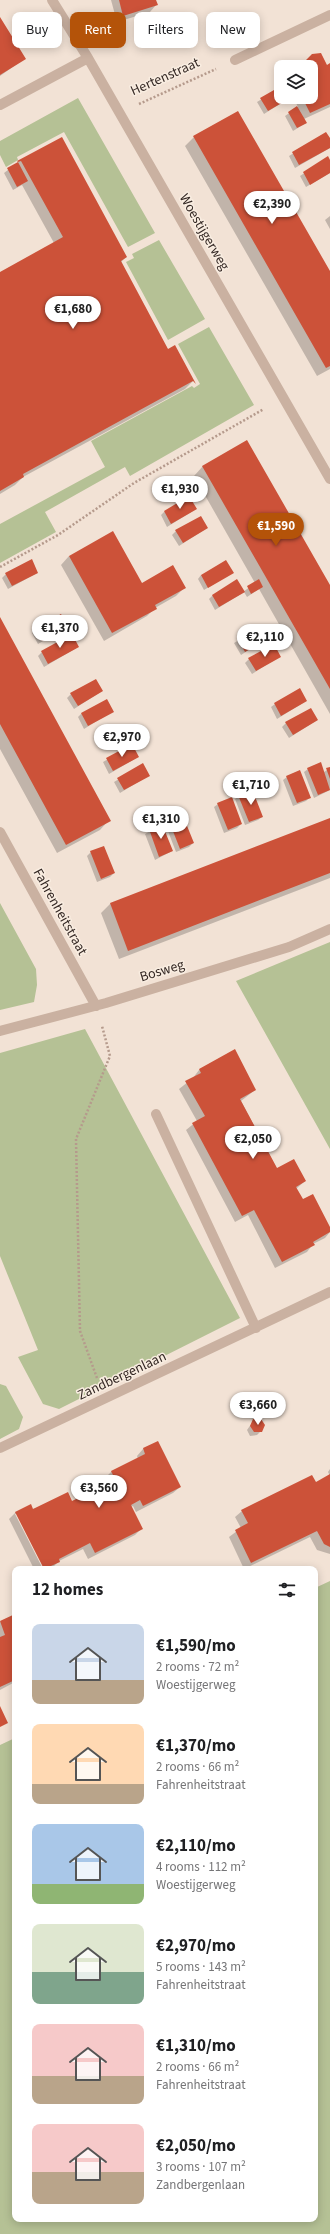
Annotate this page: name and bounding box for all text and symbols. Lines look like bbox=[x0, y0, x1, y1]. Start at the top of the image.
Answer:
chip: Buy bbox=[12, 12, 62, 48]
chip: Rent bbox=[70, 12, 126, 48]
chip: Filters bbox=[134, 12, 198, 48]
chip: New bbox=[206, 12, 260, 48]
street label: Hertenstraat bbox=[127, 53, 203, 101]
map controls bbox=[274, 60, 318, 104]
button: layers bbox=[274, 60, 318, 104]
street label: Woestijgerweg bbox=[174, 190, 234, 274]
pin: €2,390 bbox=[239, 191, 305, 225]
text: €2,390 bbox=[253, 195, 291, 213]
pin: €1,680 bbox=[40, 296, 106, 330]
text: €1,680 bbox=[54, 300, 92, 318]
pin: €1,930 bbox=[147, 476, 213, 510]
text: €1,930 bbox=[161, 480, 199, 498]
pin: €1,590 bbox=[243, 513, 309, 547]
text: €1,590 bbox=[257, 517, 295, 535]
pin: €1,370 bbox=[27, 615, 93, 649]
text: €1,370 bbox=[41, 619, 79, 637]
pin: €2,110 bbox=[232, 624, 298, 658]
text: €2,110 bbox=[246, 628, 284, 646]
pin: €2,970 bbox=[89, 724, 155, 758]
text: €2,970 bbox=[103, 728, 141, 746]
pin: €1,710 bbox=[218, 772, 284, 806]
text: €1,710 bbox=[232, 776, 270, 794]
pin: €1,310 bbox=[128, 806, 194, 840]
text: €1,310 bbox=[142, 810, 180, 828]
street label: Fahrenheitstraat bbox=[28, 865, 92, 959]
street label: Bosweg bbox=[137, 955, 187, 987]
pin: €2,050 bbox=[220, 1126, 286, 1160]
text: €2,050 bbox=[234, 1130, 272, 1148]
street label: Zandbergenlaan bbox=[74, 1347, 170, 1405]
pin: €3,660 bbox=[225, 1392, 291, 1426]
text: €3,660 bbox=[239, 1396, 277, 1414]
pin: €3,560 bbox=[66, 1475, 132, 1509]
text: €3,560 bbox=[80, 1479, 118, 1497]
text: 12 homes bbox=[32, 1578, 103, 1602]
icon: filters bbox=[276, 1579, 298, 1601]
text: €1,590/mo bbox=[156, 1634, 236, 1658]
icon: home bbox=[64, 1640, 112, 1688]
text: 2 rooms · 72 m² bbox=[156, 1658, 239, 1676]
text: Woestijgerweg bbox=[156, 1676, 235, 1694]
text: €1,370/mo bbox=[156, 1734, 236, 1758]
icon: home bbox=[64, 1740, 112, 1788]
text: 2 rooms · 66 m² bbox=[156, 1758, 239, 1776]
text: Fahrenheitstraat bbox=[156, 1776, 246, 1794]
text: €2,110/mo bbox=[156, 1834, 236, 1858]
icon: home bbox=[64, 1840, 112, 1888]
text: 4 rooms · 112 m² bbox=[156, 1858, 246, 1876]
text: Woestijgerweg bbox=[156, 1876, 235, 1894]
text: €2,970/mo bbox=[156, 1934, 236, 1958]
icon: home bbox=[64, 1940, 112, 1988]
text: 5 rooms · 143 m² bbox=[156, 1958, 246, 1976]
text: Fahrenheitstraat bbox=[156, 1976, 246, 1994]
text: €1,310/mo bbox=[156, 2034, 236, 2058]
icon: home bbox=[64, 2040, 112, 2088]
text: 2 rooms · 66 m² bbox=[156, 2058, 239, 2076]
text: Fahrenheitstraat bbox=[156, 2076, 246, 2094]
text: €2,050/mo bbox=[156, 2134, 236, 2158]
icon: home bbox=[64, 2140, 112, 2188]
text: 3 rooms · 107 m² bbox=[156, 2158, 246, 2176]
text: Zandbergenlaan bbox=[156, 2176, 245, 2194]

